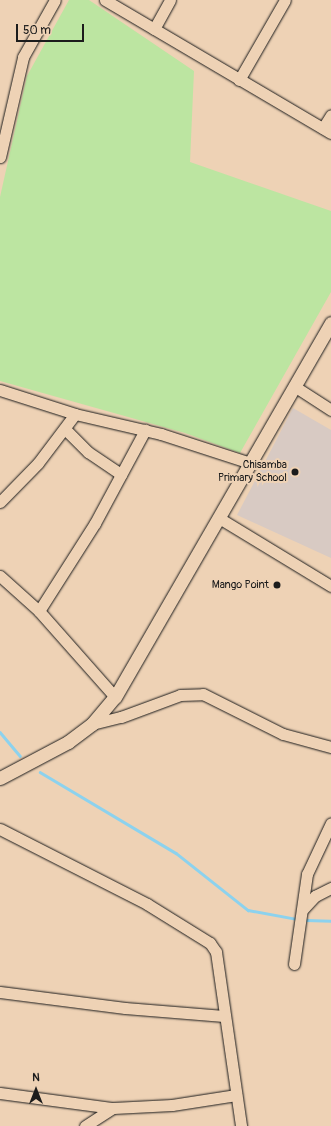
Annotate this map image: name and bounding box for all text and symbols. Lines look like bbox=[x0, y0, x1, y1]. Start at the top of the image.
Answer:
scale bar bbox=[18, 16, 86, 42]
text: 50 m bbox=[23, 23, 51, 38]
place label: Chisamba Primary School bbox=[218, 459, 287, 485]
marker: Chisamba Primary School bbox=[290, 467, 300, 477]
place label: Mango Point bbox=[212, 578, 269, 592]
marker: Mango Point bbox=[272, 580, 282, 590]
north arrow bbox=[16, 1070, 56, 1110]
text: N bbox=[32, 1071, 40, 1084]

